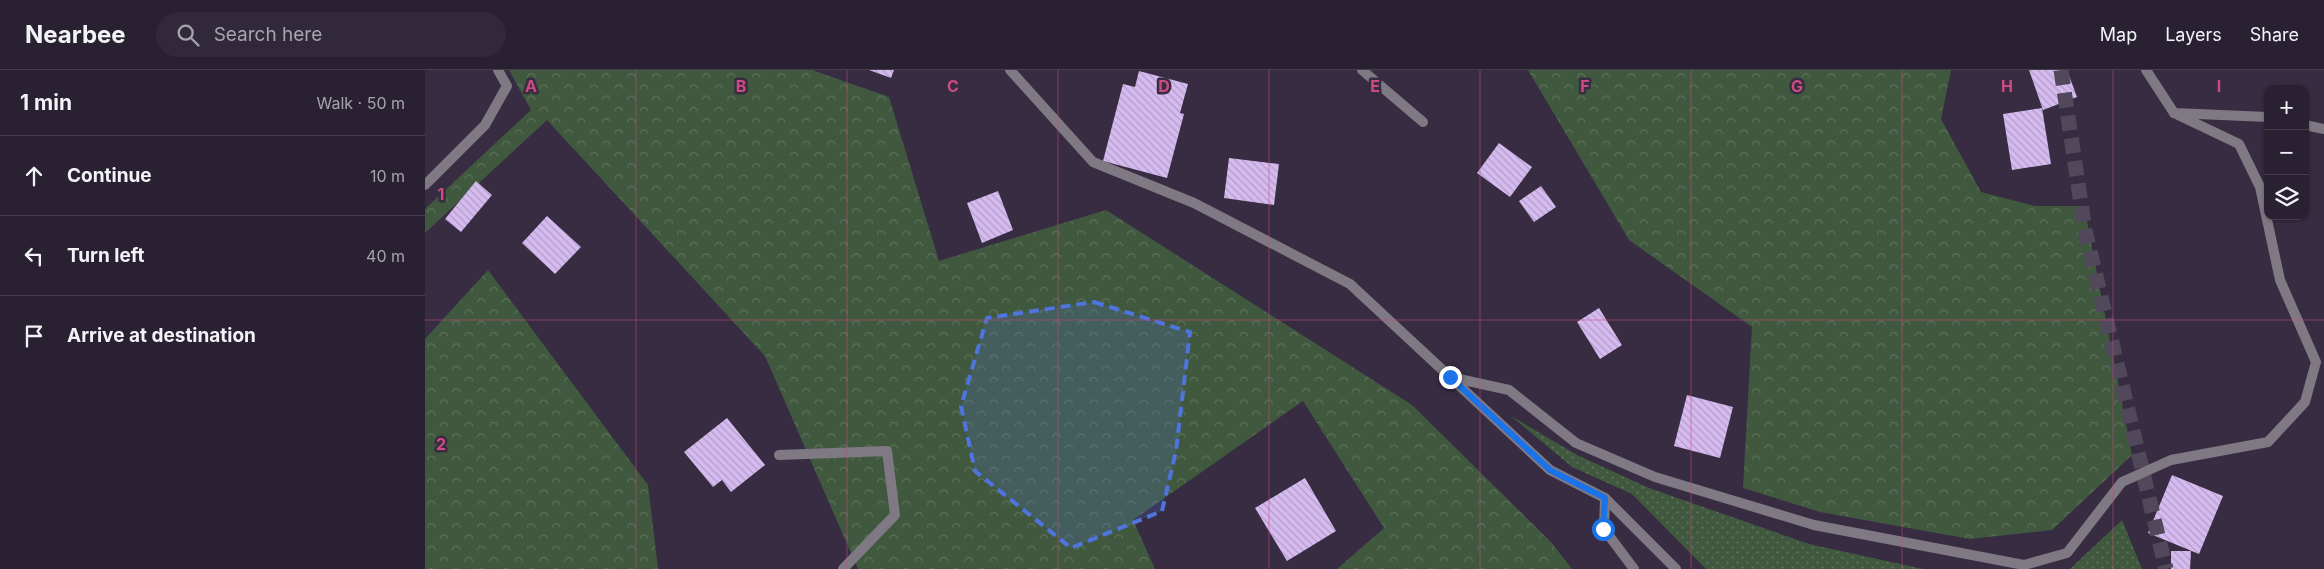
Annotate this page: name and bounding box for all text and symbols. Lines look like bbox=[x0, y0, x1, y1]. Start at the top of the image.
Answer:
search box bbox=[156, 12, 506, 57]
text: Nearbee bbox=[25, 20, 126, 49]
icon: search bbox=[174, 21, 202, 49]
text: Search here bbox=[214, 23, 322, 46]
text: Map bbox=[2100, 24, 2137, 45]
text: Layers bbox=[2165, 24, 2222, 45]
text: Share bbox=[2250, 24, 2299, 45]
text: A bbox=[525, 76, 537, 96]
text: B bbox=[736, 76, 746, 96]
text: C bbox=[947, 76, 959, 96]
text: D bbox=[1158, 76, 1170, 96]
text: E bbox=[1370, 76, 1380, 96]
text: F bbox=[1580, 76, 1590, 96]
text: G bbox=[1791, 76, 1803, 96]
text: H bbox=[2001, 76, 2013, 96]
text: I bbox=[2217, 76, 2221, 96]
map controls bbox=[2264, 85, 2309, 220]
button: + bbox=[2264, 85, 2309, 130]
text: 1 min bbox=[20, 90, 72, 115]
text: Walk · 50 m bbox=[316, 93, 405, 113]
button: − bbox=[2264, 130, 2309, 175]
icon: ahead bbox=[20, 162, 48, 190]
text: Continue bbox=[67, 164, 152, 187]
text: 10 m bbox=[370, 166, 405, 186]
button: layers bbox=[2264, 175, 2309, 220]
text: 1 bbox=[438, 184, 444, 204]
icon: left bbox=[20, 242, 48, 270]
text: Turn left bbox=[67, 244, 145, 267]
text: 40 m bbox=[366, 246, 405, 266]
icon: arrive bbox=[20, 322, 48, 350]
text: Arrive at destination bbox=[67, 324, 256, 347]
route end bbox=[1439, 366, 1462, 389]
text: 2 bbox=[436, 434, 446, 454]
route start bbox=[1592, 518, 1615, 541]

